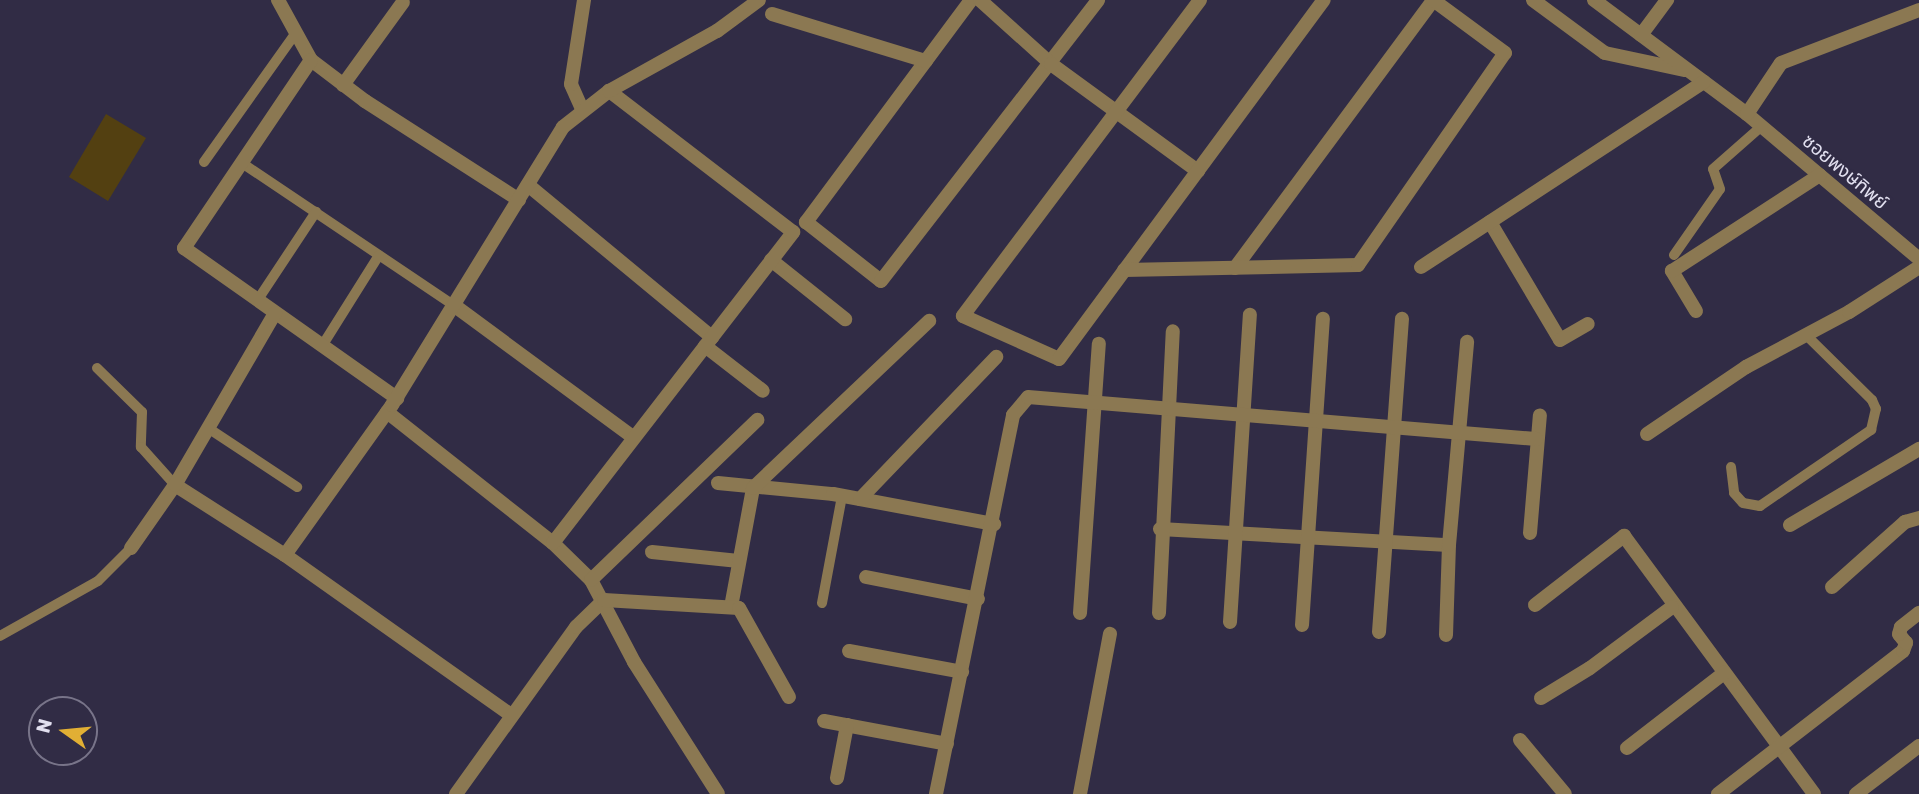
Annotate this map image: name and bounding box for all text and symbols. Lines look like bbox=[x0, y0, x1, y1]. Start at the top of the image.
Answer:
street label: ซอยพงษ์ทิพย์ bbox=[1798, 130, 1892, 214]
north arrow bbox=[28, 696, 98, 766]
text: N bbox=[31, 716, 57, 736]

